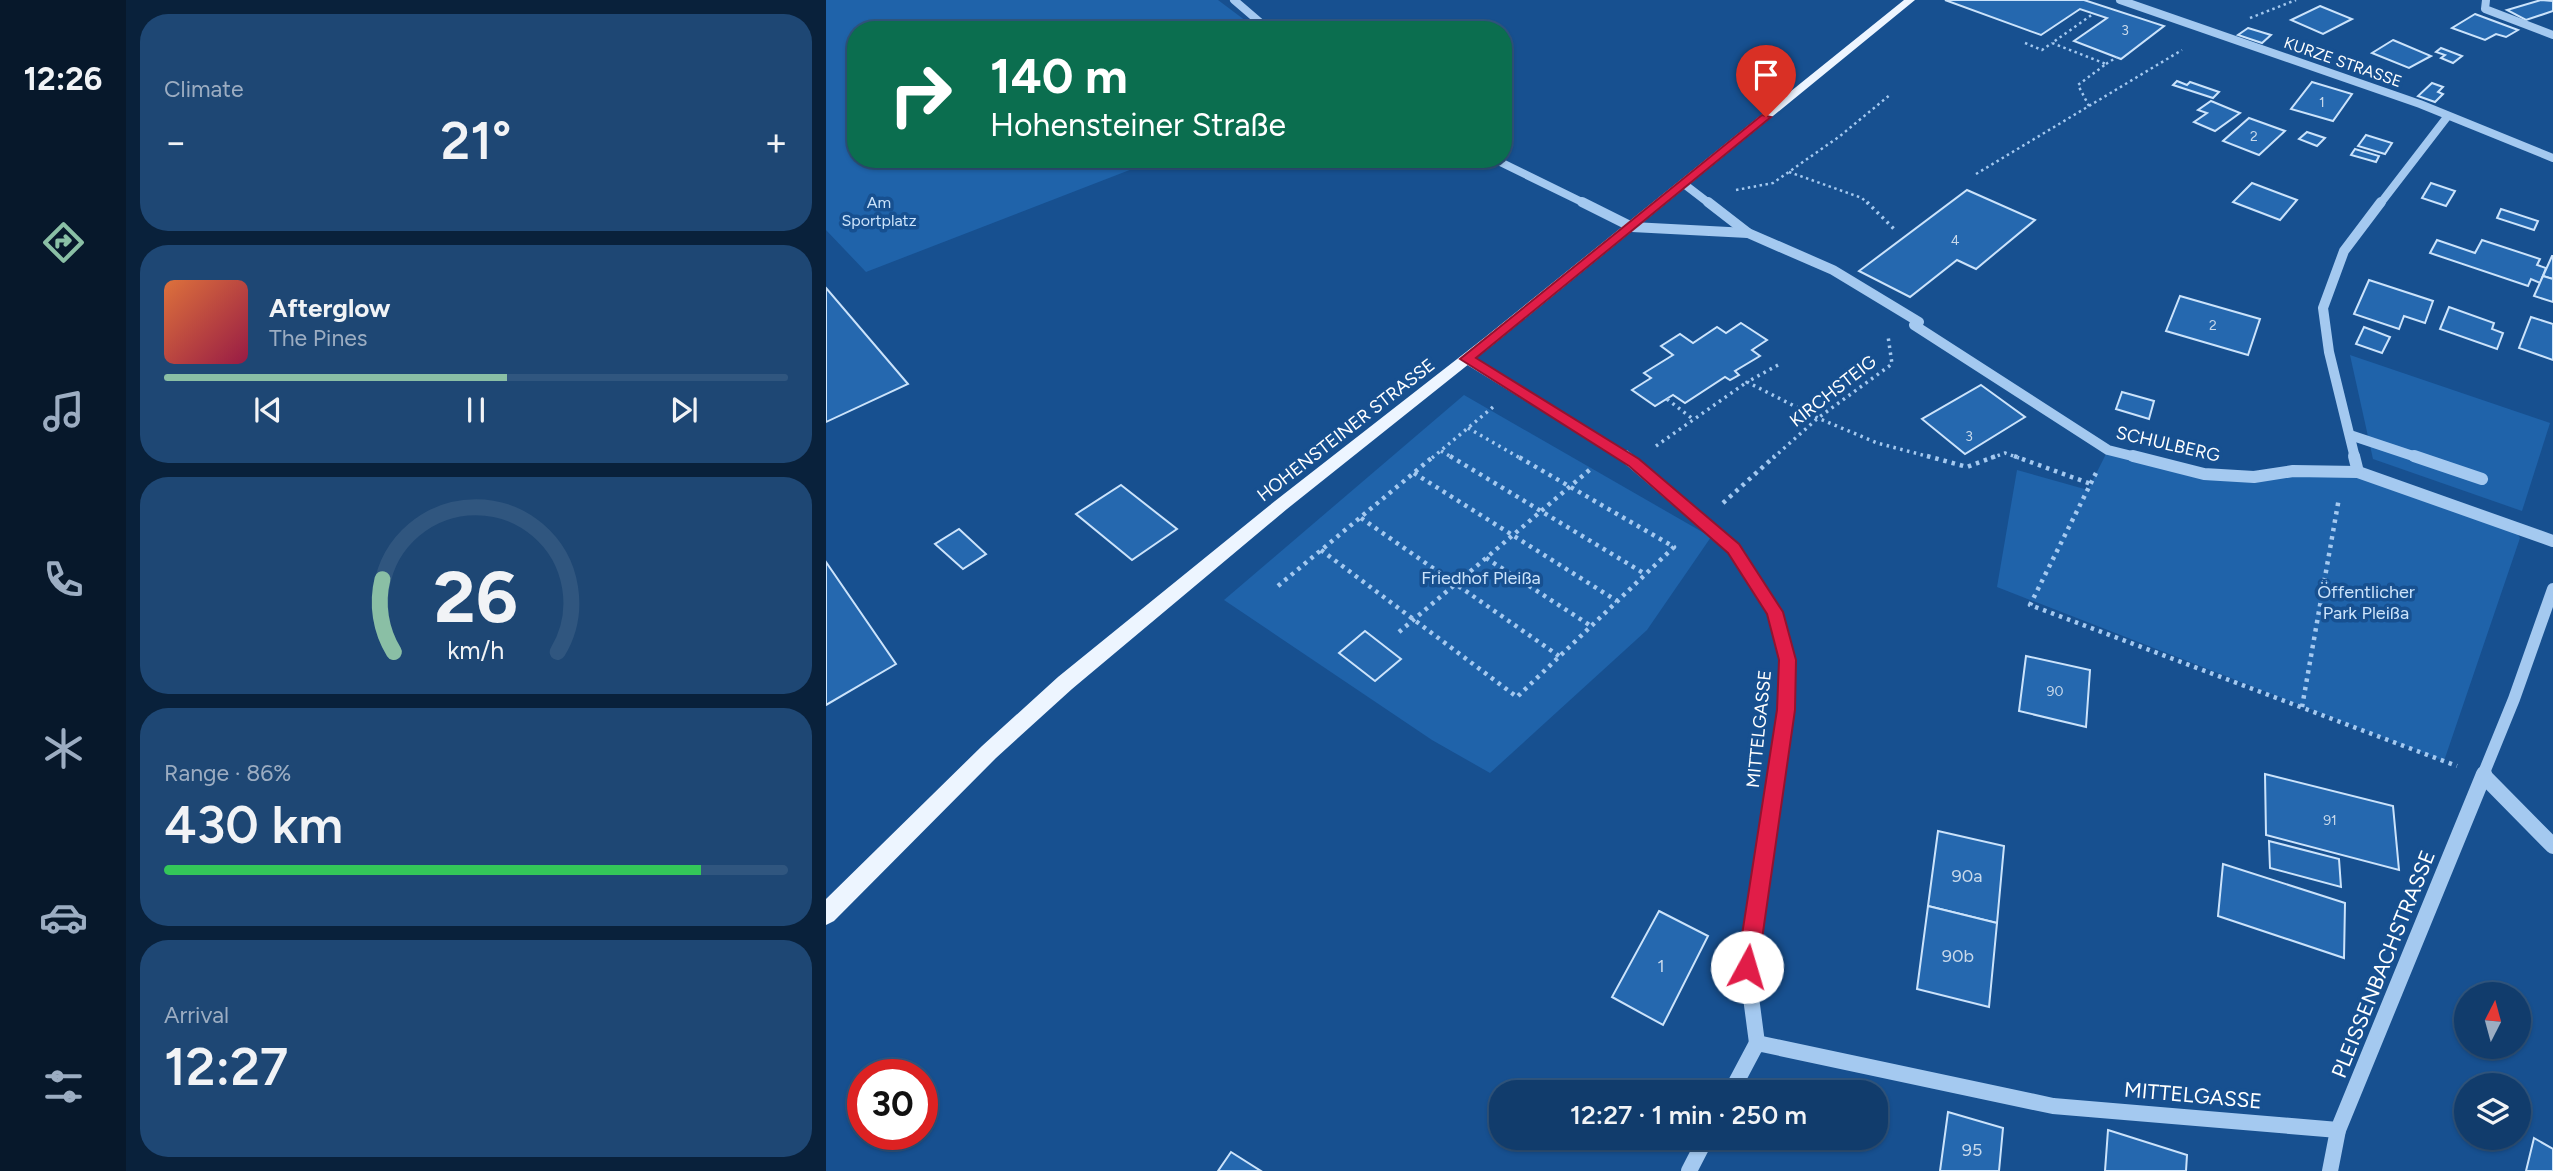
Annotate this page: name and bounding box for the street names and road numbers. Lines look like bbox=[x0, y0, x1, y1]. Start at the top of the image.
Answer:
street label: KURZE STRASSE bbox=[2282, 33, 2404, 91]
street label: KIRCHSTEIG bbox=[1785, 350, 1881, 432]
street label: HOHENSTEINER STRASSE bbox=[1253, 354, 1439, 506]
street label: SCHULBERG bbox=[2114, 421, 2223, 467]
street label: MITTELGASSE bbox=[1742, 669, 1776, 789]
street label: PLEISSENBACHSTRASSE bbox=[2326, 847, 2440, 1081]
street label: MITTELGASSE bbox=[2123, 1077, 2263, 1113]

